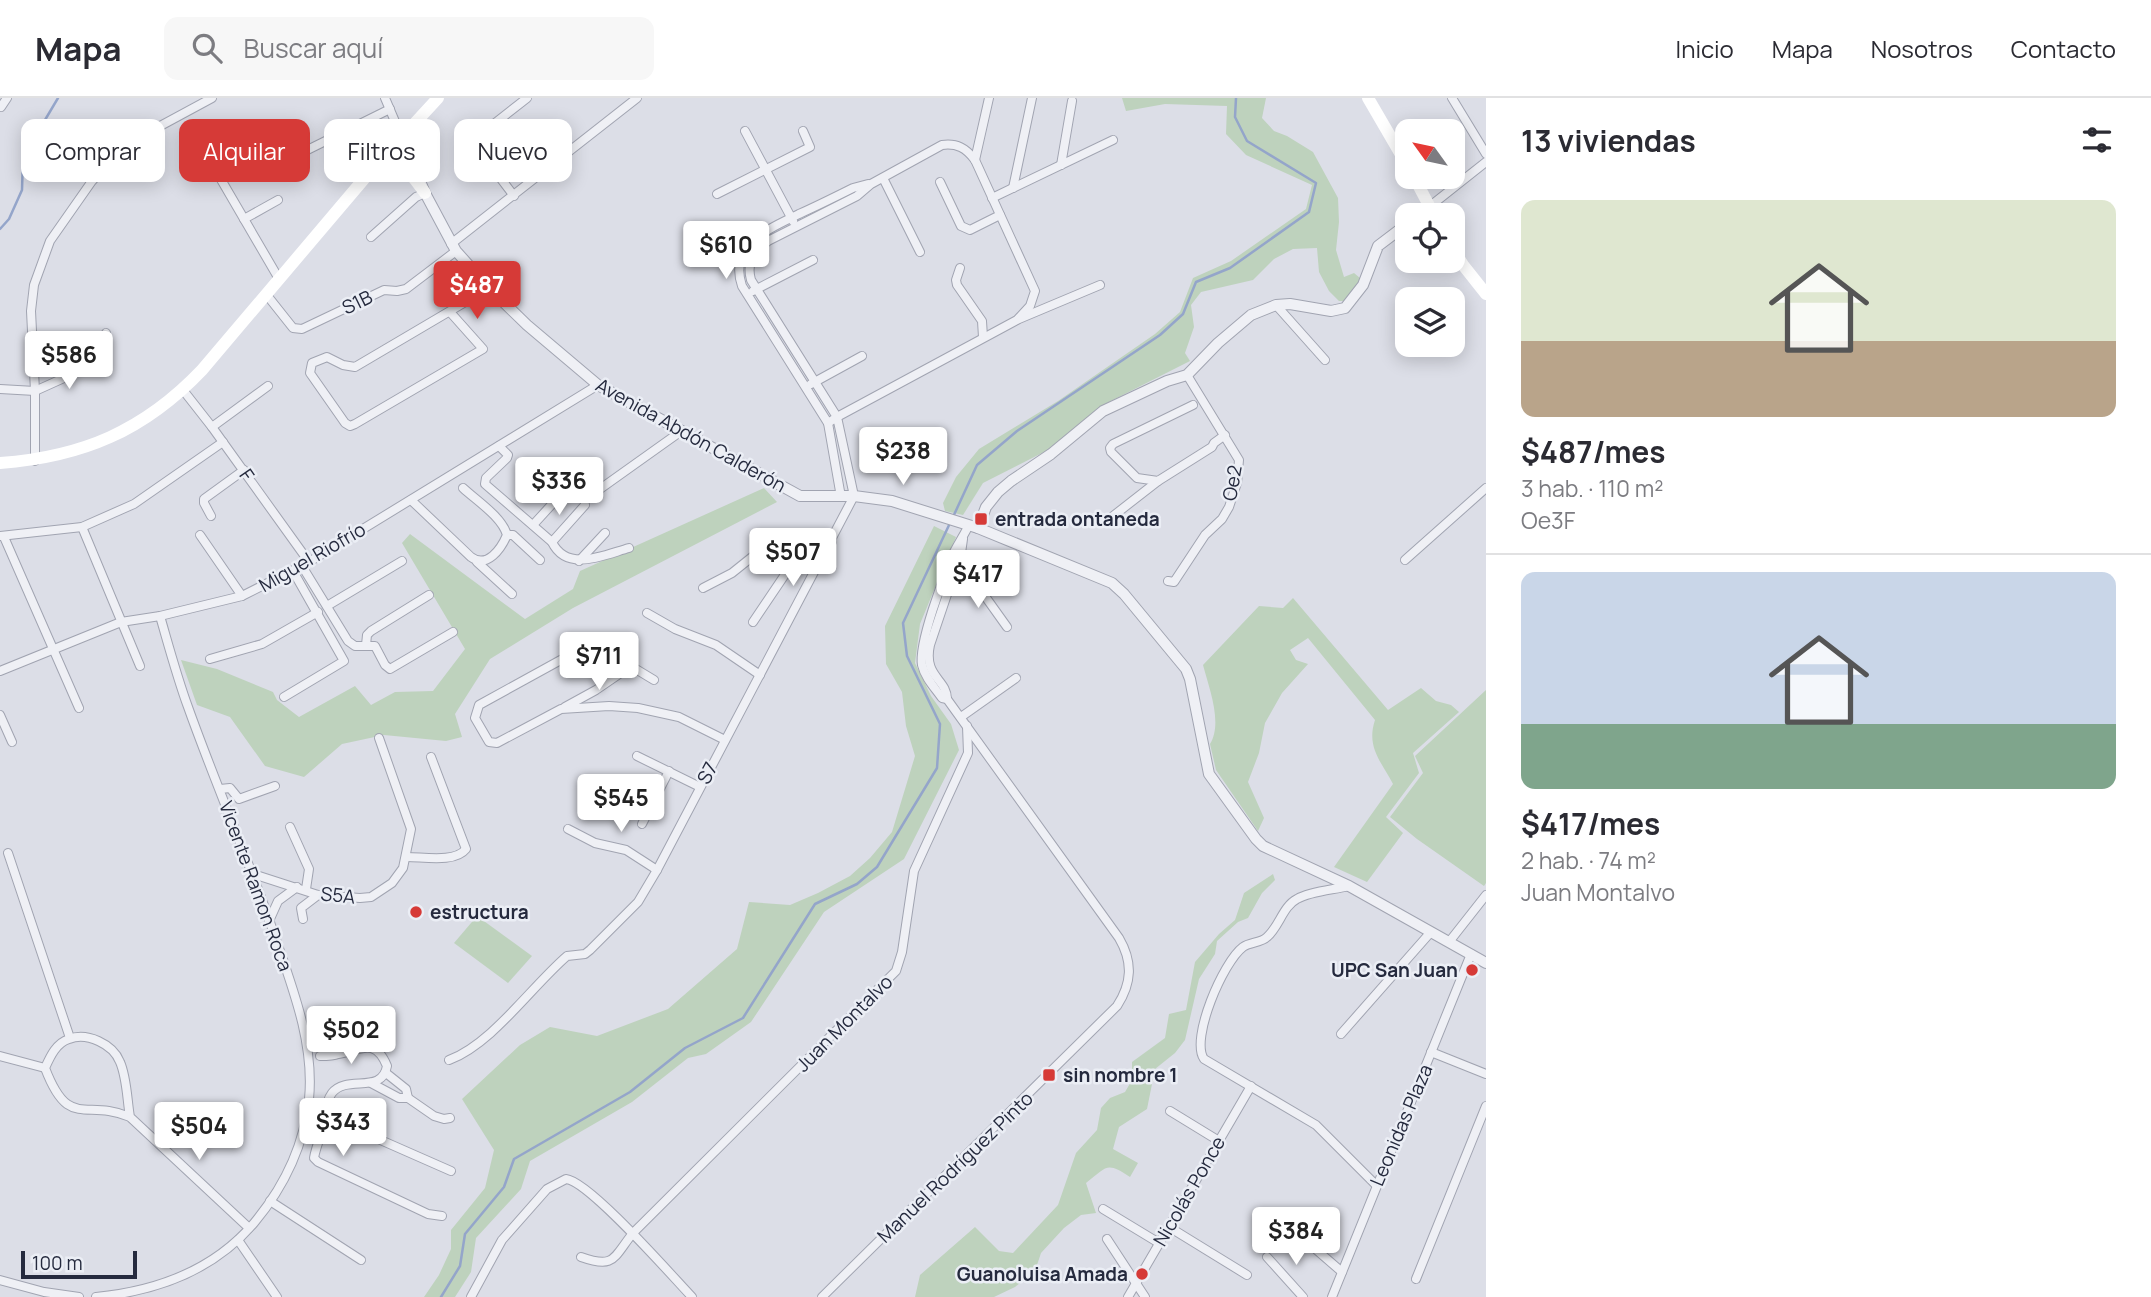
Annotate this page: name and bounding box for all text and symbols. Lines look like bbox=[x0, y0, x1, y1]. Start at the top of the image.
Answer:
search box bbox=[164, 17, 654, 80]
text: Mapa bbox=[35, 26, 122, 71]
icon: search bbox=[188, 29, 226, 67]
text: Buscar aquí bbox=[244, 30, 383, 66]
text: Inicio bbox=[1676, 32, 1734, 65]
text: Mapa bbox=[1772, 32, 1833, 65]
text: Nosotros bbox=[1871, 32, 1973, 65]
text: Contacto bbox=[2011, 32, 2116, 65]
chip: Comprar bbox=[21, 119, 165, 182]
chip: Alquilar bbox=[179, 119, 310, 182]
chip: Filtros bbox=[324, 119, 440, 182]
chip: Nuevo bbox=[454, 119, 572, 182]
north arrow bbox=[1395, 119, 1465, 189]
map controls bbox=[1395, 119, 1465, 357]
text: 13 viviendas bbox=[1521, 120, 1696, 161]
icon: filters bbox=[2078, 121, 2116, 159]
button: locate bbox=[1395, 203, 1465, 273]
pin: $610 bbox=[685, 222, 767, 281]
text: $610 bbox=[699, 228, 753, 260]
icon: home bbox=[1756, 245, 1882, 371]
pin: $487 bbox=[436, 262, 518, 321]
text: $487 bbox=[450, 268, 504, 300]
street label: S1B bbox=[337, 283, 377, 320]
button: layers bbox=[1395, 287, 1465, 357]
pin: $586 bbox=[28, 331, 110, 391]
text: $586 bbox=[41, 338, 97, 370]
street label: Avenida Abdón Calderón bbox=[591, 372, 791, 498]
pin: $238 bbox=[862, 428, 944, 487]
text: $487/mes bbox=[1521, 431, 1666, 472]
text: $238 bbox=[875, 434, 931, 466]
pin: $336 bbox=[518, 458, 600, 517]
street label: Oe2 bbox=[1216, 463, 1248, 503]
street label: F bbox=[234, 464, 261, 487]
text: $336 bbox=[531, 464, 587, 496]
text: 3 hab. · 110 m² bbox=[1521, 472, 1663, 504]
text: Oe3F bbox=[1521, 504, 1575, 536]
place label: entrada ontaneda bbox=[995, 506, 1160, 532]
marker: entrada ontaneda bbox=[973, 511, 989, 527]
street label: Miguel Riofrío bbox=[254, 516, 370, 598]
pin: $507 bbox=[752, 528, 834, 588]
text: $507 bbox=[765, 535, 821, 567]
pin: $417 bbox=[937, 550, 1019, 610]
text: $417 bbox=[953, 557, 1003, 589]
icon: home bbox=[1756, 617, 1882, 743]
pin: $711 bbox=[558, 632, 640, 692]
text: $711 bbox=[576, 639, 622, 671]
street label: S7 bbox=[691, 758, 723, 788]
pin: $545 bbox=[580, 774, 662, 834]
text: $545 bbox=[593, 781, 649, 813]
street label: Vicente Ramon Roca bbox=[213, 797, 299, 975]
text: $417/mes bbox=[1521, 803, 1660, 844]
text: 2 hab. · 74 m² bbox=[1521, 844, 1656, 876]
text: Juan Montalvo bbox=[1521, 876, 1675, 908]
street label: S5A bbox=[319, 880, 357, 910]
place label: estructura bbox=[430, 899, 529, 925]
marker: estructura bbox=[408, 904, 424, 920]
place label: UPC San Juan bbox=[1331, 957, 1458, 983]
marker: UPC San Juan bbox=[1464, 962, 1480, 978]
street label: Juan Montalvo bbox=[790, 969, 898, 1077]
pin: $502 bbox=[310, 1006, 392, 1066]
text: $502 bbox=[323, 1013, 379, 1045]
street label: Leonidas Plaza bbox=[1364, 1060, 1438, 1190]
place label: sin nombre 1 bbox=[1063, 1062, 1178, 1088]
marker: sin nombre 1 bbox=[1041, 1067, 1057, 1083]
street label: Manuel Rodríguez Pinto bbox=[871, 1086, 1039, 1248]
pin: $343 bbox=[302, 1098, 384, 1158]
pin: $504 bbox=[158, 1102, 240, 1162]
text: $343 bbox=[315, 1105, 371, 1137]
text: $504 bbox=[170, 1109, 228, 1141]
street label: Nicolás Ponce bbox=[1147, 1131, 1231, 1251]
pin: $384 bbox=[1255, 1208, 1337, 1267]
text: $384 bbox=[1268, 1214, 1324, 1246]
scale bar bbox=[21, 1248, 136, 1280]
text: 100 m bbox=[32, 1250, 83, 1276]
place label: Guanoluisa Amada bbox=[957, 1261, 1128, 1287]
marker: Guanoluisa Amada bbox=[1134, 1266, 1150, 1282]

